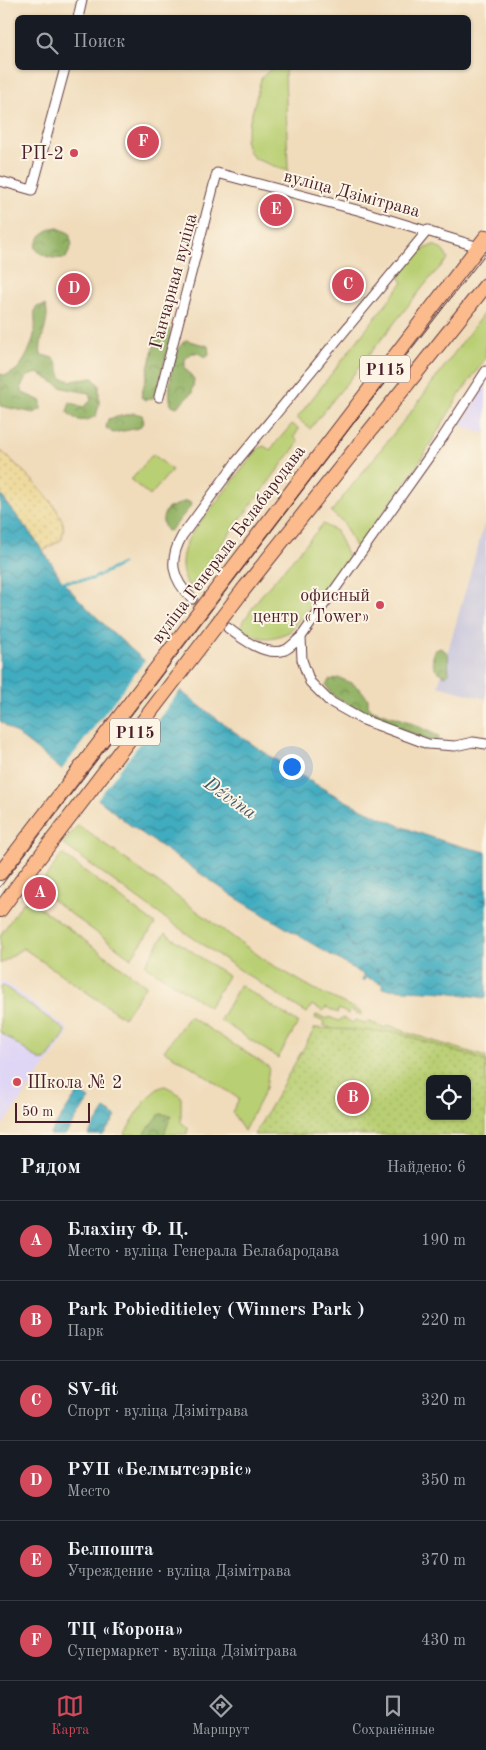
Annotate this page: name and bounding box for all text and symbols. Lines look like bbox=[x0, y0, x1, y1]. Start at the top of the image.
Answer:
search box bbox=[15, 15, 471, 70]
icon: search bbox=[33, 29, 61, 57]
text: Поиск bbox=[73, 33, 125, 52]
pin: F bbox=[127, 123, 159, 161]
place label: РП-2 bbox=[20, 145, 64, 163]
marker: РП-2 bbox=[68, 147, 80, 159]
street label: вуліца Дзімітрава bbox=[282, 167, 422, 221]
pin: E bbox=[260, 191, 292, 229]
street label: Ганчарная вуліца bbox=[147, 211, 201, 351]
pin: C bbox=[332, 266, 364, 304]
pin: D bbox=[58, 270, 90, 308]
road number: Р115 bbox=[360, 356, 410, 382]
street label: вуліца Генерала Белабародава bbox=[149, 442, 309, 647]
place label: офисный центр «Tower» bbox=[253, 587, 370, 626]
marker: офисный центр «Tower» bbox=[374, 599, 386, 611]
road number: Р115 bbox=[110, 719, 160, 746]
your location bbox=[279, 754, 305, 780]
water label: Dźvina bbox=[199, 774, 259, 824]
pin: A bbox=[24, 874, 56, 912]
place label: Школа № 2 bbox=[27, 1074, 123, 1092]
map controls bbox=[426, 1075, 471, 1120]
button: locate bbox=[426, 1075, 471, 1120]
marker: Школа № 2 bbox=[11, 1076, 23, 1088]
pin: B bbox=[337, 1079, 369, 1117]
scale bar bbox=[15, 1100, 90, 1123]
text: 50 m bbox=[22, 1105, 53, 1119]
text: Рядом bbox=[20, 1157, 81, 1178]
text: Найдено: 6 bbox=[387, 1160, 466, 1176]
text: Блахіну Ф. Ц. bbox=[67, 1221, 189, 1240]
text: A bbox=[30, 1233, 42, 1249]
text: 190 m bbox=[421, 1233, 466, 1249]
text: Место · вуліца Генерала Белабародава bbox=[67, 1244, 339, 1260]
text: Park Pobieditieley (Winners Park ) bbox=[67, 1301, 364, 1320]
text: B bbox=[30, 1313, 42, 1329]
text: 220 m bbox=[421, 1313, 466, 1329]
text: Парк bbox=[67, 1324, 104, 1340]
text: SV-fit bbox=[67, 1381, 118, 1400]
text: C bbox=[31, 1393, 41, 1409]
text: 320 m bbox=[421, 1393, 466, 1409]
text: Спорт · вуліца Дзімітрава bbox=[67, 1404, 248, 1420]
text: РУП «Белмытсэрвіс» bbox=[67, 1461, 253, 1480]
text: D bbox=[30, 1473, 42, 1489]
text: 350 m bbox=[421, 1473, 466, 1489]
text: Место bbox=[67, 1484, 110, 1500]
text: Белпошта bbox=[67, 1541, 154, 1560]
text: E bbox=[30, 1553, 42, 1569]
text: 370 m bbox=[421, 1553, 466, 1569]
text: Учреждение · вуліца Дзімітрава bbox=[67, 1564, 291, 1580]
text: ТЦ «Корона» bbox=[67, 1621, 184, 1640]
text: F bbox=[31, 1633, 41, 1649]
text: 430 m bbox=[421, 1633, 466, 1649]
text: Супермаркет · вуліца Дзімітрава bbox=[67, 1644, 297, 1660]
tab: Карта bbox=[51, 1692, 89, 1739]
tab: Маршрут bbox=[192, 1692, 249, 1739]
tab: Сохранённые bbox=[352, 1692, 435, 1739]

